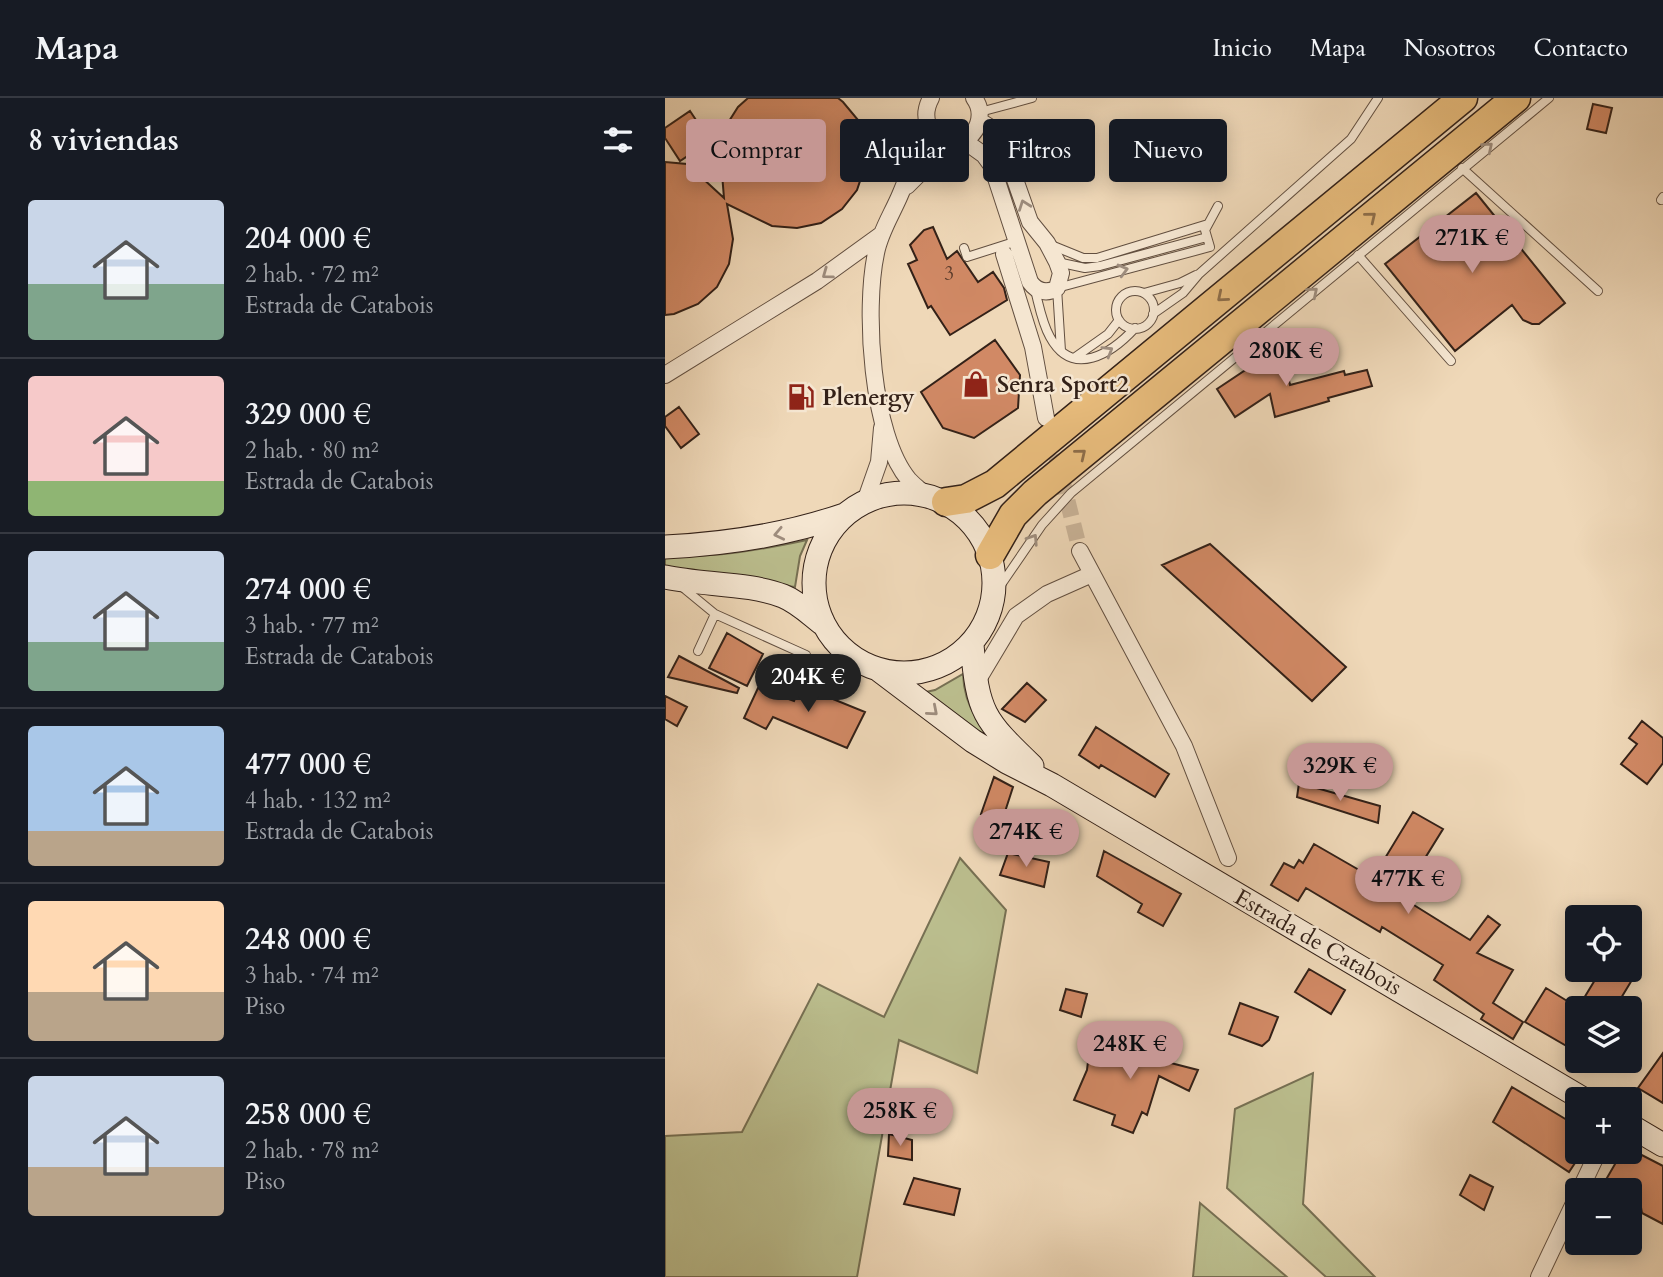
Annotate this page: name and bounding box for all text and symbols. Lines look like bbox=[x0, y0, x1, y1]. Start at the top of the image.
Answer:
text: Mapa bbox=[35, 26, 119, 71]
text: Inicio bbox=[1212, 32, 1272, 65]
text: Mapa bbox=[1310, 32, 1366, 65]
text: Nosotros bbox=[1404, 32, 1496, 65]
text: Contacto bbox=[1534, 32, 1628, 65]
chip: Comprar bbox=[686, 119, 826, 182]
chip: Alquilar bbox=[840, 119, 969, 182]
chip: Filtros bbox=[983, 119, 1095, 182]
chip: Nuevo bbox=[1109, 119, 1227, 182]
text: 8 viviendas bbox=[28, 120, 179, 161]
icon: filters bbox=[599, 121, 637, 159]
one-way arrow bbox=[1480, 143, 1493, 155]
one-way arrow bbox=[1018, 200, 1032, 212]
one-way arrow bbox=[1362, 213, 1375, 225]
pin: 271K € bbox=[1415, 216, 1529, 275]
text: 204 000 € bbox=[245, 218, 371, 259]
text: 271K € bbox=[1435, 222, 1509, 253]
icon: home bbox=[84, 228, 168, 312]
text: 2 hab. · 72 m² bbox=[245, 259, 379, 290]
house number: 3 bbox=[944, 261, 954, 287]
one-way arrow bbox=[1117, 264, 1129, 278]
one-way arrow bbox=[822, 266, 835, 279]
one-way arrow bbox=[1305, 288, 1318, 300]
one-way arrow bbox=[1217, 289, 1229, 302]
text: Estrada de Catabois bbox=[245, 290, 433, 321]
pin: 280K € bbox=[1229, 328, 1343, 388]
text: 280K € bbox=[1249, 335, 1323, 366]
one-way arrow bbox=[1100, 346, 1113, 359]
shop icon: Senra Sport2 bbox=[961, 369, 991, 399]
place label: Senra Sport2 bbox=[997, 369, 1129, 400]
fuel station icon: Plenergy bbox=[786, 382, 816, 412]
place label: Plenergy bbox=[822, 382, 914, 413]
text: 329 000 € bbox=[245, 394, 371, 435]
icon: home bbox=[84, 404, 168, 488]
text: 2 hab. · 80 m² bbox=[245, 435, 379, 466]
one-way arrow bbox=[1074, 450, 1086, 463]
text: Estrada de Catabois bbox=[245, 466, 433, 497]
one-way arrow bbox=[773, 525, 785, 540]
one-way arrow bbox=[1024, 533, 1037, 546]
text: 274 000 € bbox=[245, 569, 371, 610]
icon: home bbox=[84, 579, 168, 663]
text: 3 hab. · 77 m² bbox=[245, 610, 379, 641]
text: Estrada de Catabois bbox=[245, 641, 433, 672]
pin: 204K € bbox=[751, 654, 865, 714]
text: 204K € bbox=[771, 661, 845, 692]
one-way arrow bbox=[925, 703, 938, 715]
text: 477 000 € bbox=[245, 744, 371, 785]
pin: 329K € bbox=[1283, 744, 1397, 803]
text: 329K € bbox=[1303, 750, 1377, 781]
icon: home bbox=[84, 754, 168, 838]
text: 4 hab. · 132 m² bbox=[245, 785, 391, 816]
pin: 274K € bbox=[969, 810, 1083, 869]
text: Estrada de Catabois bbox=[245, 816, 433, 847]
text: 274K € bbox=[989, 816, 1063, 847]
pin: 477K € bbox=[1351, 856, 1465, 916]
text: 477K € bbox=[1371, 863, 1445, 894]
street label: Estrada de Catabois bbox=[1229, 881, 1407, 1003]
map controls bbox=[1565, 905, 1642, 1255]
button: locate bbox=[1565, 905, 1642, 982]
text: 248 000 € bbox=[245, 919, 371, 960]
icon: home bbox=[84, 929, 168, 1013]
text: 3 hab. · 74 m² bbox=[245, 960, 379, 991]
text: Piso bbox=[245, 991, 285, 1022]
button: layers bbox=[1565, 996, 1642, 1073]
pin: 248K € bbox=[1073, 1021, 1187, 1081]
text: 248K € bbox=[1093, 1028, 1167, 1059]
button: + bbox=[1565, 1087, 1642, 1164]
pin: 258K € bbox=[843, 1088, 957, 1148]
text: 258 000 € bbox=[245, 1094, 371, 1135]
text: 258K € bbox=[863, 1095, 937, 1126]
icon: home bbox=[84, 1104, 168, 1188]
text: 2 hab. · 78 m² bbox=[245, 1135, 379, 1166]
text: Piso bbox=[245, 1166, 285, 1197]
button: − bbox=[1565, 1178, 1642, 1255]

